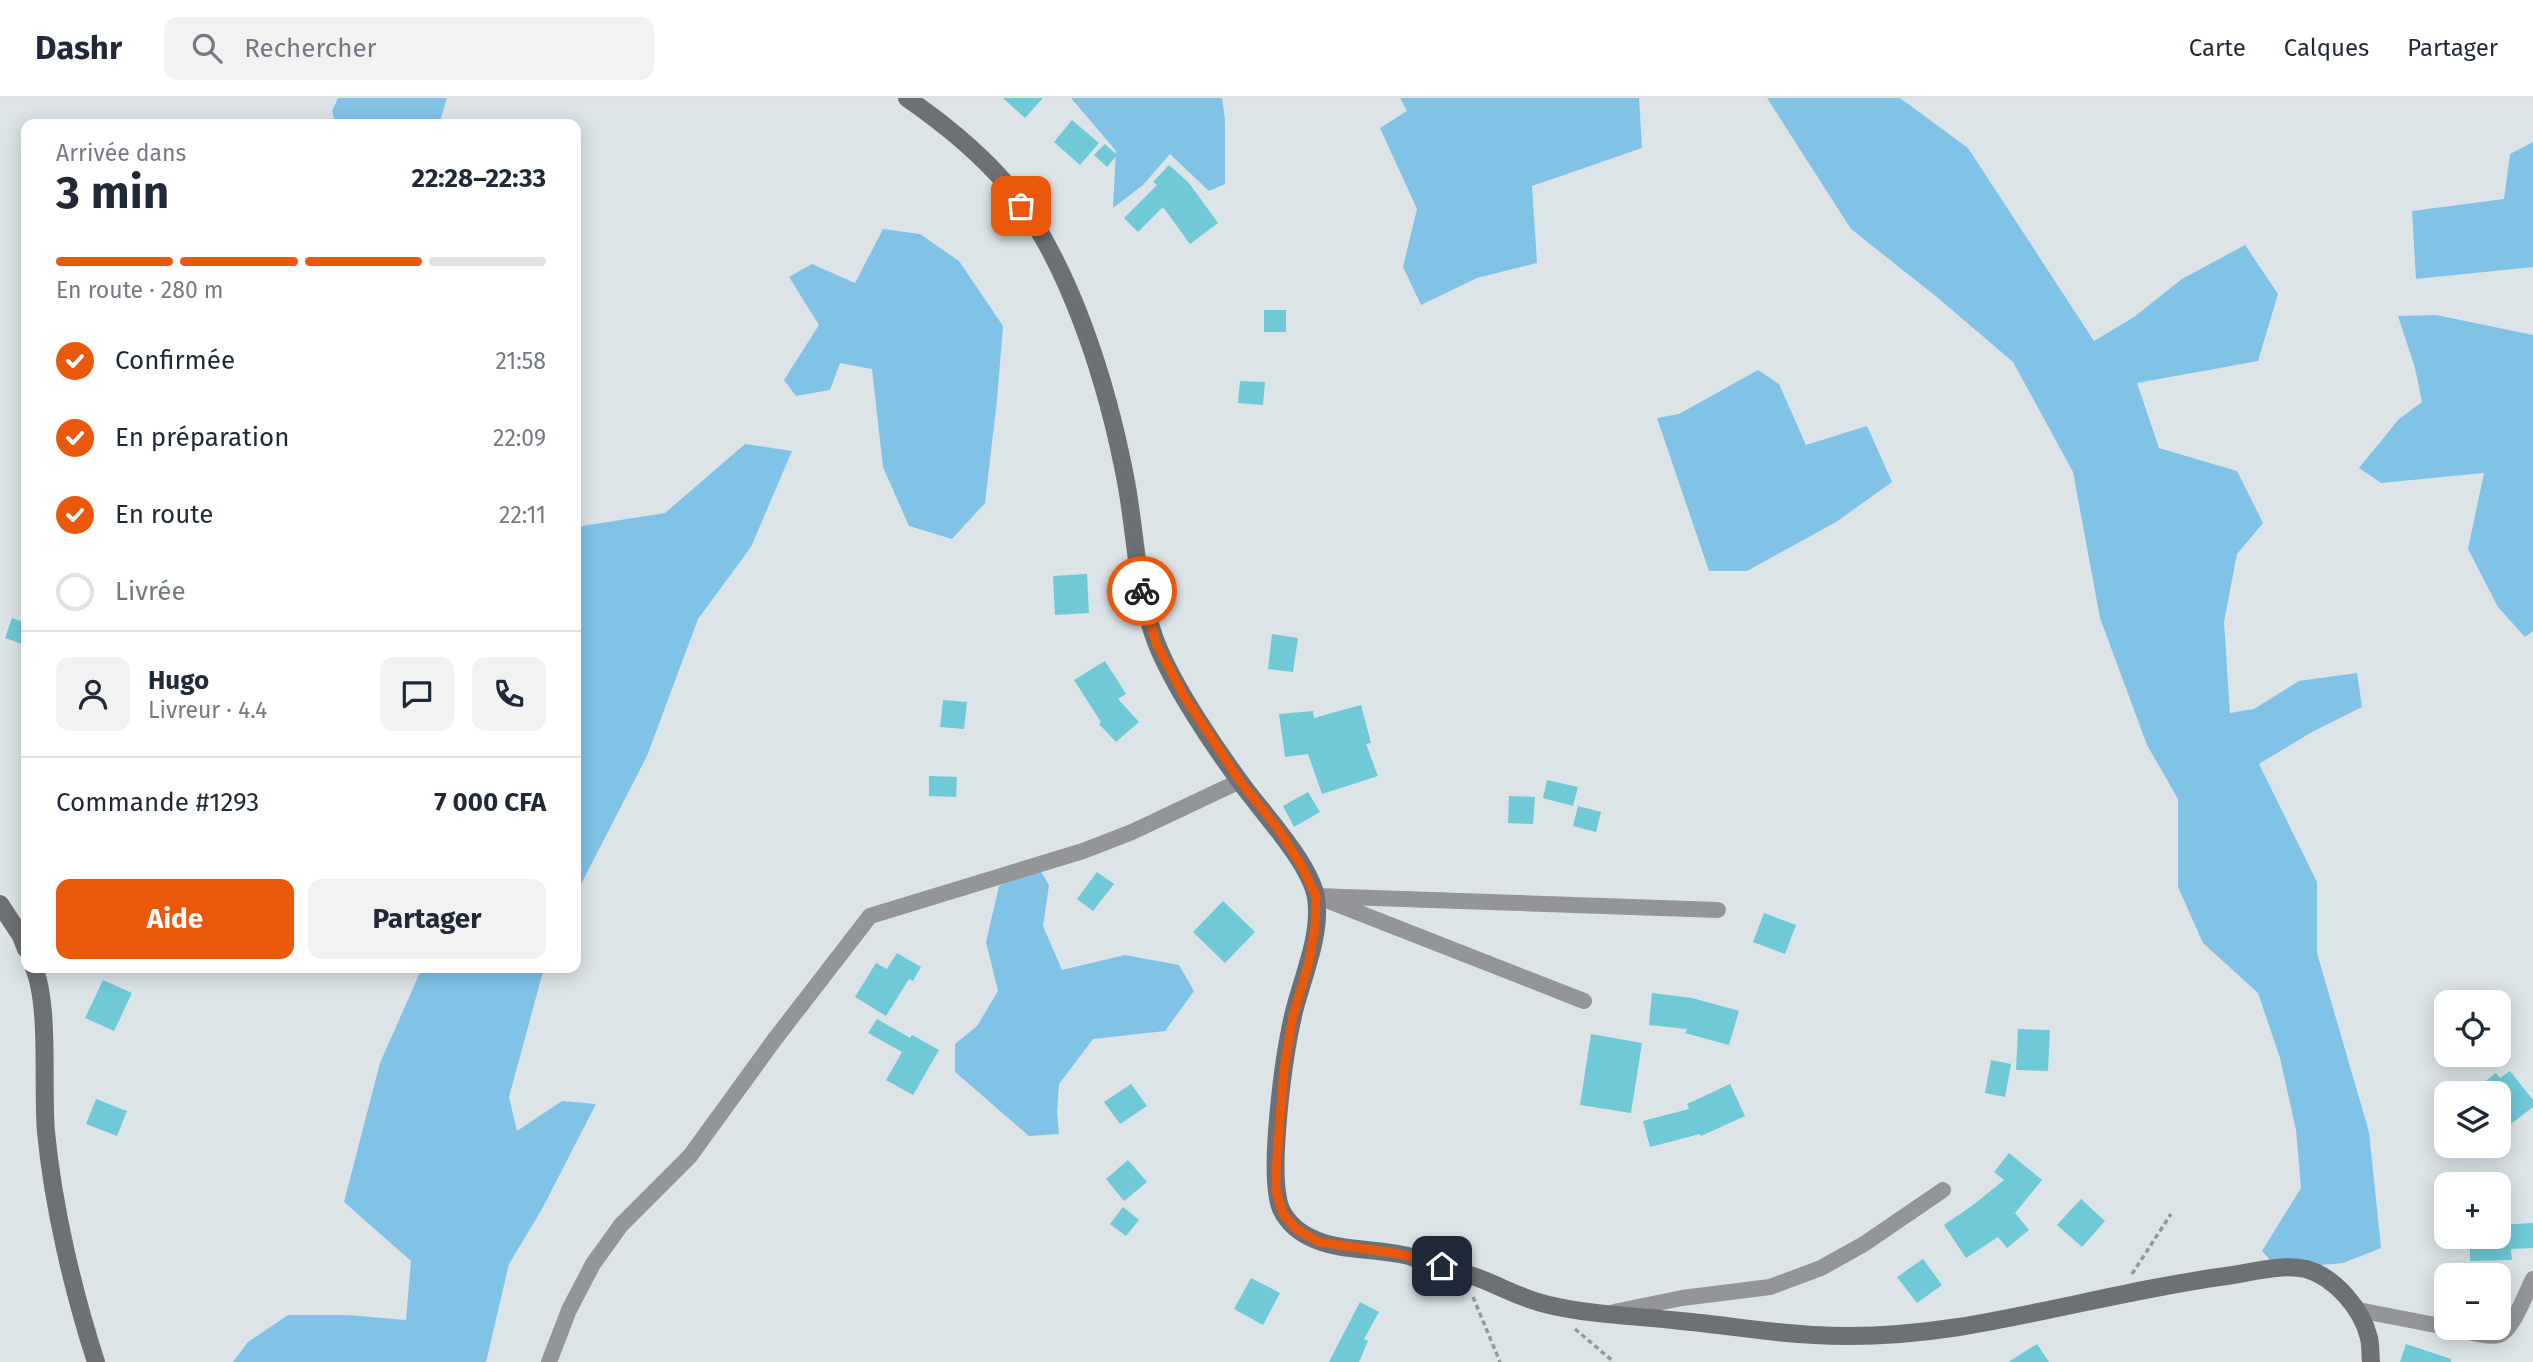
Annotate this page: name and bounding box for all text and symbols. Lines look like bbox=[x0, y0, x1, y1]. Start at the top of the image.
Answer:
search box bbox=[164, 17, 654, 80]
text: Dashr bbox=[35, 28, 122, 68]
icon: search bbox=[188, 29, 226, 67]
text: Rechercher bbox=[244, 33, 377, 64]
text: Carte bbox=[2189, 34, 2246, 62]
text: Calques bbox=[2284, 34, 2369, 62]
text: Partager bbox=[2407, 34, 2498, 62]
text: Arrivée dans bbox=[56, 139, 186, 167]
text: 22:28–22:33 bbox=[411, 163, 546, 194]
text: 3 min bbox=[56, 165, 169, 220]
pin bbox=[991, 176, 1051, 236]
icon: bag bbox=[1002, 187, 1040, 225]
text: En route · 280 m bbox=[56, 276, 224, 304]
icon: check bbox=[56, 342, 94, 380]
text: Confirmée bbox=[115, 345, 235, 376]
text: 21:58 bbox=[495, 347, 546, 375]
icon: check bbox=[56, 419, 94, 457]
text: En préparation bbox=[115, 422, 289, 453]
text: 22:09 bbox=[493, 424, 546, 452]
icon: check bbox=[56, 496, 94, 534]
text: En route bbox=[115, 499, 214, 530]
text: 22:11 bbox=[499, 501, 546, 529]
courier bbox=[1107, 556, 1177, 626]
icon: bike bbox=[1123, 572, 1161, 610]
text: Livrée bbox=[115, 576, 186, 607]
button: person bbox=[56, 657, 130, 731]
button: chat bbox=[380, 657, 454, 731]
button: phone bbox=[472, 657, 546, 731]
text: Hugo bbox=[148, 665, 209, 696]
text: Livreur · 4.4 bbox=[148, 696, 267, 724]
text: Commande #1293 bbox=[56, 787, 259, 818]
text: 7 000 CFA bbox=[434, 787, 546, 818]
button: Aide bbox=[56, 879, 294, 959]
button: Partager bbox=[308, 879, 546, 959]
map controls bbox=[2434, 990, 2511, 1340]
button: locate bbox=[2434, 990, 2511, 1067]
button: layers bbox=[2434, 1081, 2511, 1158]
button: + bbox=[2434, 1172, 2511, 1249]
pin bbox=[1412, 1236, 1472, 1296]
icon: home bbox=[1423, 1247, 1461, 1285]
button: − bbox=[2434, 1263, 2511, 1340]

